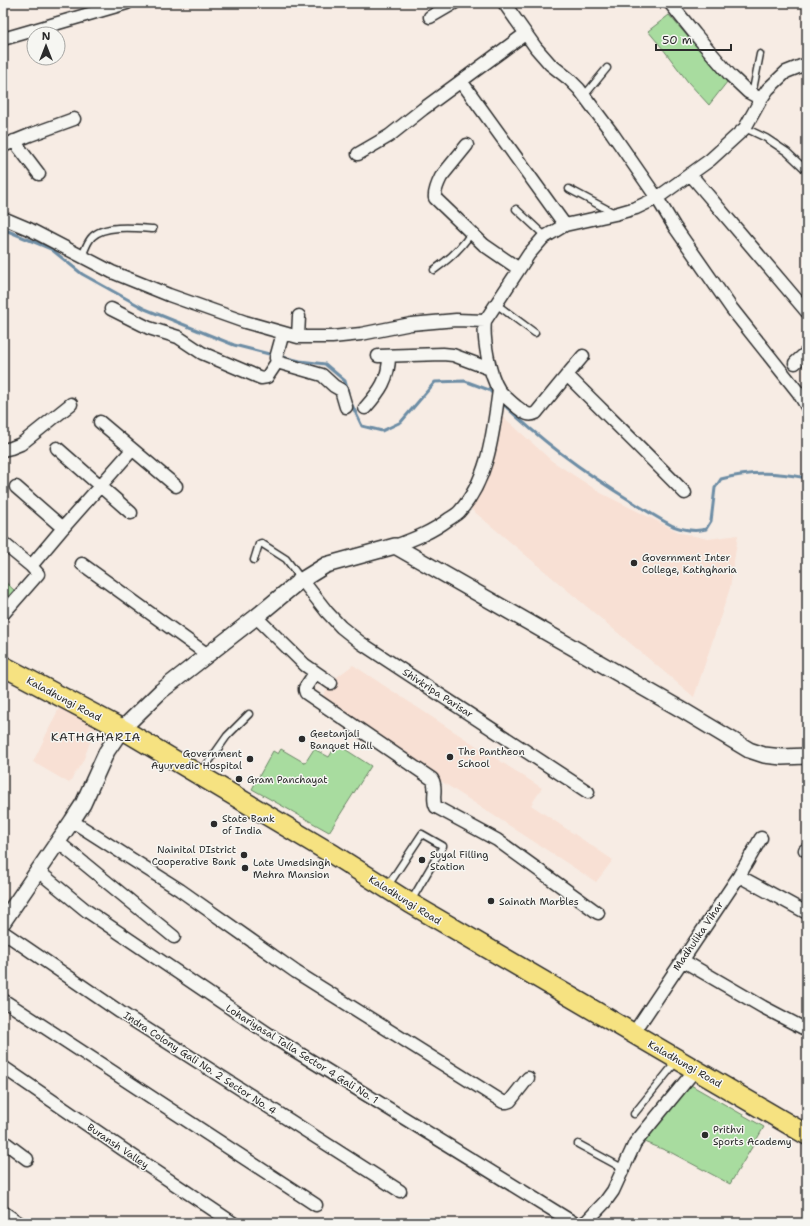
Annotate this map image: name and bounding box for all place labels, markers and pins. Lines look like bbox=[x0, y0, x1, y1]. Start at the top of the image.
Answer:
place label: Government Inter College, Kathgharia bbox=[642, 551, 738, 576]
marker: Government Inter College, Kathgharia bbox=[629, 558, 639, 568]
place label: Geetanjali Banquet Hall bbox=[310, 727, 372, 752]
marker: Geetanjali Banquet Hall bbox=[297, 734, 307, 744]
place label: The Pantheon School bbox=[458, 745, 525, 770]
place label: Government Ayurvedic Hospital bbox=[151, 747, 242, 772]
marker: The Pantheon School bbox=[445, 752, 455, 762]
marker: Government Ayurvedic Hospital bbox=[245, 754, 255, 764]
place label: Gram Panchayat bbox=[247, 773, 328, 786]
marker: Gram Panchayat bbox=[234, 774, 244, 784]
place label: State Bank of India bbox=[222, 812, 275, 837]
marker: State Bank of India bbox=[209, 819, 219, 829]
place label: Nainital DIstrict Cooperative Bank bbox=[152, 843, 236, 868]
place label: Suyal Filling Station bbox=[430, 848, 488, 873]
marker: Nainital DIstrict Cooperative Bank bbox=[239, 850, 249, 860]
marker: Suyal Filling Station bbox=[417, 855, 427, 865]
place label: Late Umedsingh Mehra Mansion bbox=[253, 856, 331, 881]
marker: Late Umedsingh Mehra Mansion bbox=[240, 863, 250, 873]
place label: Sainath Marbles bbox=[499, 895, 579, 908]
marker: Sainath Marbles bbox=[486, 896, 496, 906]
place label: Prithvi Sports Academy bbox=[713, 1123, 792, 1148]
marker: Prithvi Sports Academy bbox=[700, 1130, 710, 1140]

